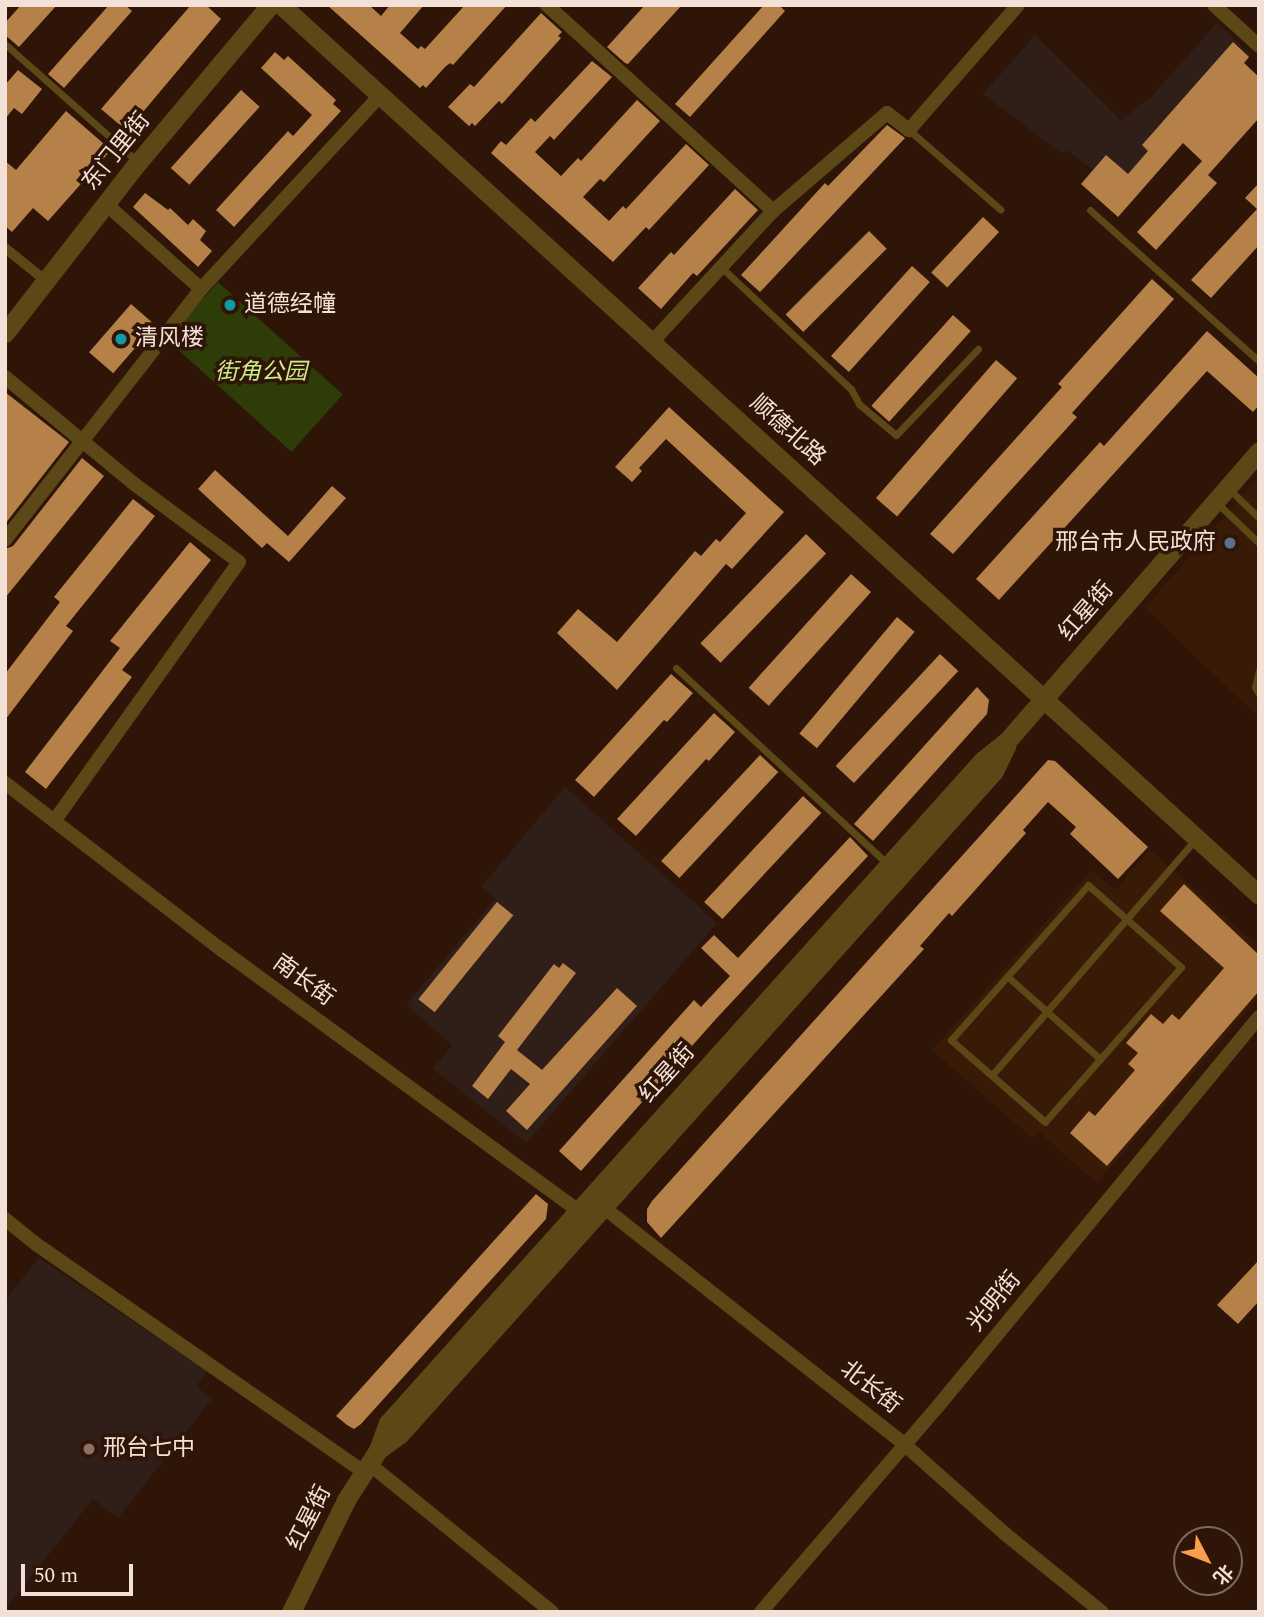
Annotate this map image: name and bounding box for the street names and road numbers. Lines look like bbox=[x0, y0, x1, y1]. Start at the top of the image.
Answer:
street label: 东门里街 bbox=[77, 108, 157, 196]
street label: 顺德北路 bbox=[744, 390, 830, 472]
street label: 红星街 bbox=[1054, 577, 1120, 647]
street label: 南长街 bbox=[267, 950, 339, 1012]
street label: 红星街 bbox=[635, 1039, 701, 1109]
street label: 光明街 bbox=[963, 1267, 1027, 1337]
street label: 北长街 bbox=[834, 1356, 906, 1420]
street label: 红星街 bbox=[282, 1481, 338, 1555]

